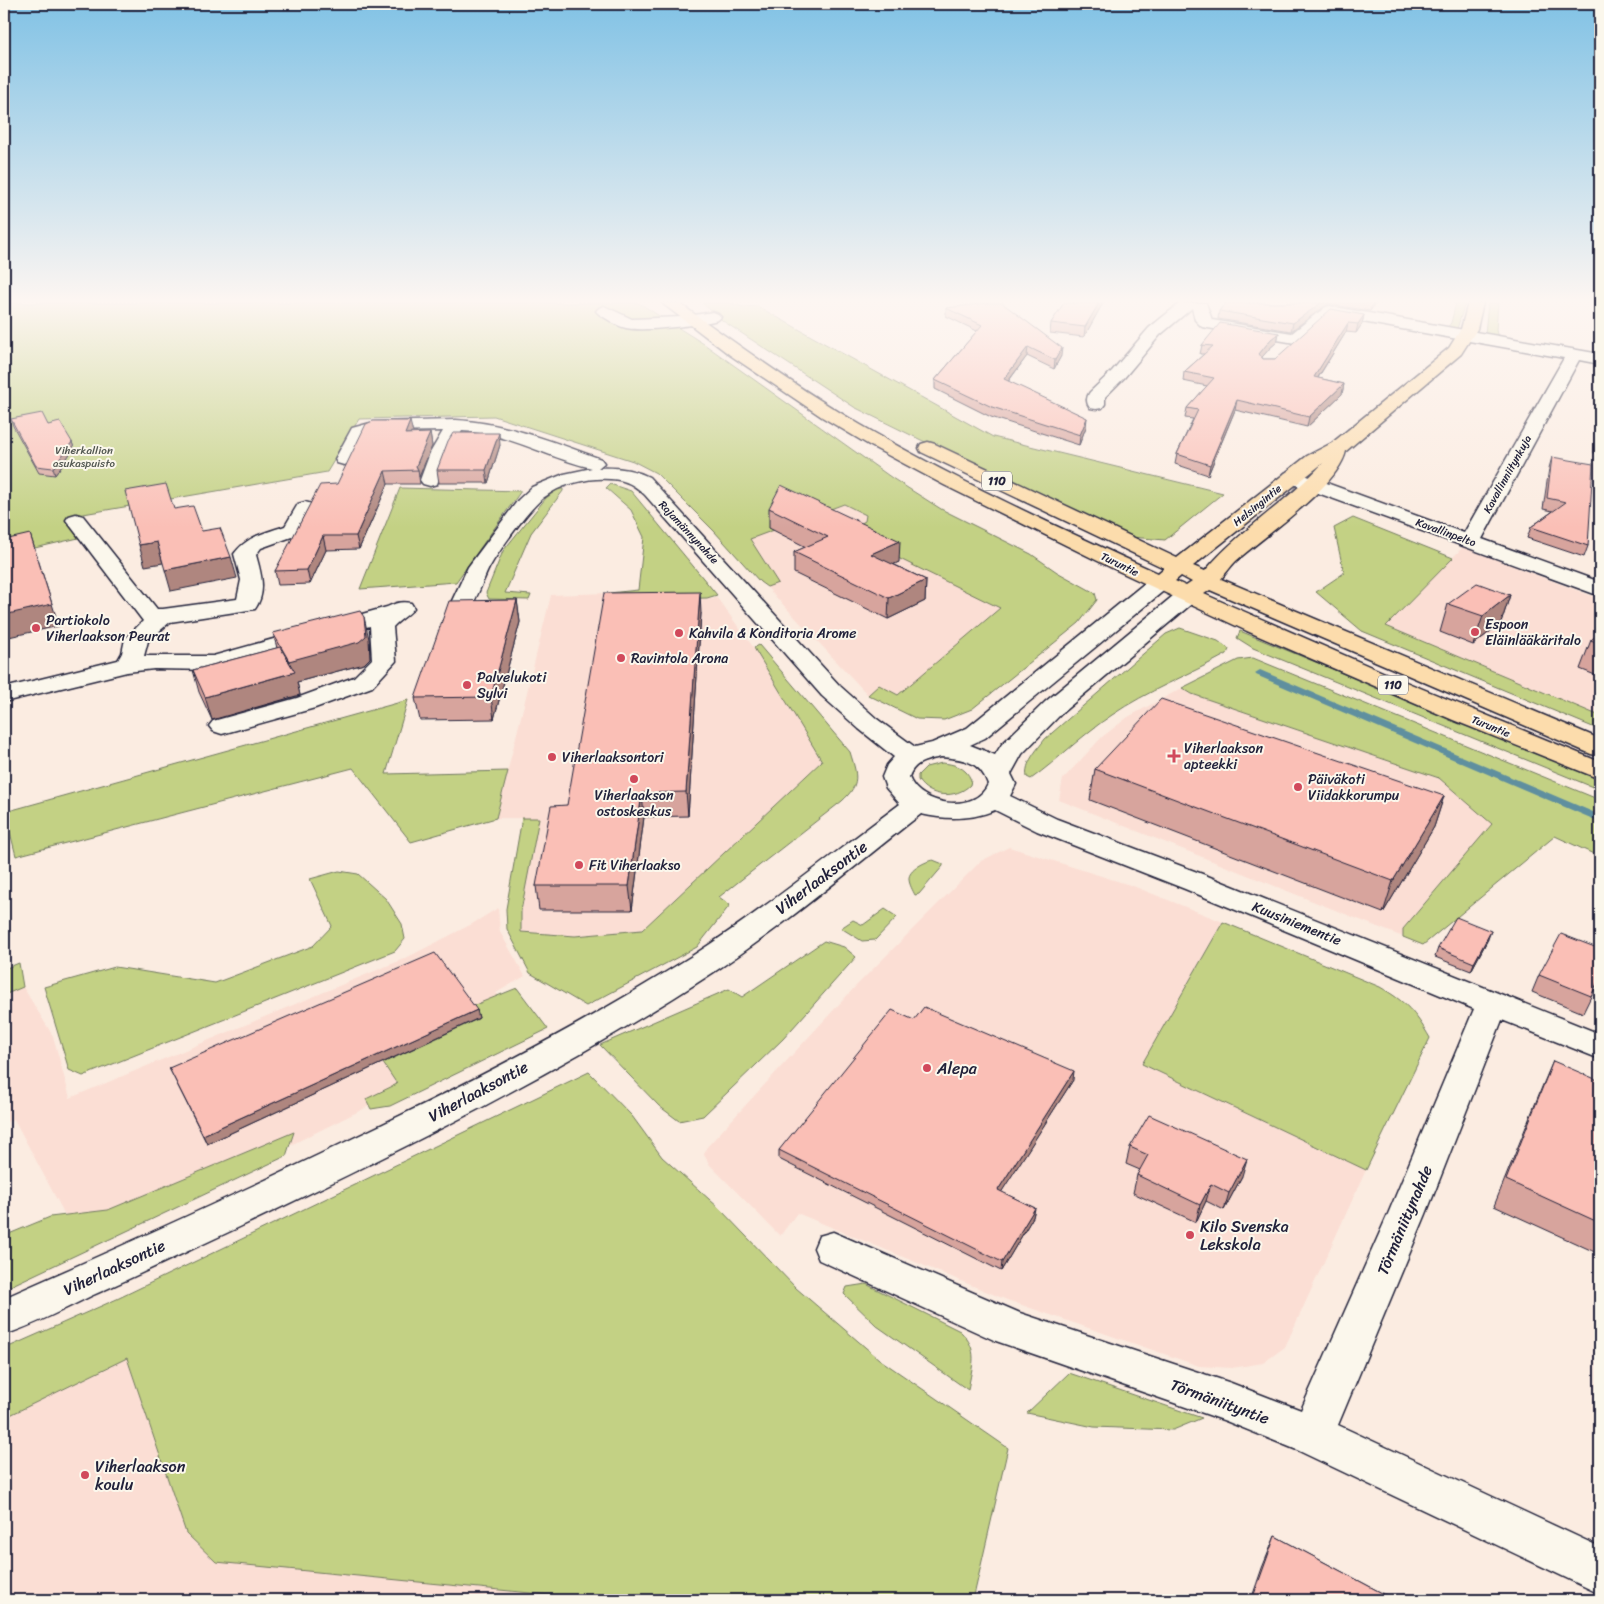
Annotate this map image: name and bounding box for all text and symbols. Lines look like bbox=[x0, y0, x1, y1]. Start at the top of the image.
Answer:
street label: Kavallinniitynkuja bbox=[1478, 431, 1537, 517]
park label: Viherkallion asukaspuisto bbox=[53, 441, 116, 473]
road number: 110 bbox=[982, 472, 1012, 491]
street label: Helsingintie bbox=[1229, 479, 1286, 531]
street label: Rajamännynahde bbox=[654, 496, 724, 569]
street label: Kavallinpelto bbox=[1413, 513, 1479, 552]
street label: Turuntie bbox=[1097, 547, 1142, 582]
place label: Partiokolo Viherlaakson Peurat bbox=[46, 608, 170, 649]
place label: Espoon Eläinlääkäritalo bbox=[1485, 612, 1581, 653]
place label: Kahvila & Konditoria Arome bbox=[689, 621, 856, 646]
marker: Partiokolo Viherlaakson Peurat bbox=[30, 622, 42, 634]
marker: Espoon Eläinlääkäritalo bbox=[1469, 626, 1481, 638]
marker: Kahvila & Konditoria Arome bbox=[673, 627, 685, 639]
place label: Ravintola Arona bbox=[631, 646, 728, 671]
marker: Ravintola Arona bbox=[615, 652, 627, 664]
place label: Palvelukoti Sylvi bbox=[477, 665, 547, 706]
road number: 110 bbox=[1378, 676, 1408, 694]
marker: Palvelukoti Sylvi bbox=[461, 679, 473, 691]
street label: Turuntie bbox=[1468, 710, 1513, 743]
place label: Viherlaakson apteekki bbox=[1184, 736, 1263, 777]
place label: Viherlaaksontori bbox=[562, 745, 665, 770]
marker: Viherlaakson apteekki bbox=[1168, 750, 1180, 762]
marker: Viherlaaksontori bbox=[546, 751, 558, 763]
place label: Päiväkoti Viidakkorumpu bbox=[1308, 767, 1400, 808]
marker: Viherlaakson ostoskeskus bbox=[628, 773, 640, 785]
marker: Päiväkoti Viidakkorumpu bbox=[1292, 781, 1304, 793]
place label: Viherlaakson ostoskeskus bbox=[594, 783, 674, 824]
street label: Viherlaaksontie bbox=[769, 833, 874, 922]
place label: Fit Viherlaakso bbox=[589, 853, 680, 878]
marker: Fit Viherlaakso bbox=[573, 859, 585, 871]
street label: Kuusiniementie bbox=[1248, 894, 1345, 953]
street label: Viherlaaksontie bbox=[423, 1053, 534, 1130]
place label: Alepa bbox=[936, 1054, 978, 1083]
marker: Alepa bbox=[921, 1062, 933, 1074]
street label: Törmäniitynahde bbox=[1368, 1161, 1441, 1280]
place label: Kilo Svenska Lekskola bbox=[1200, 1212, 1289, 1259]
marker: Kilo Svenska Lekskola bbox=[1184, 1229, 1196, 1241]
street label: Viherlaaksontie bbox=[58, 1231, 170, 1304]
street label: Törmäniityntie bbox=[1166, 1370, 1273, 1433]
place label: Viherlaakson koulu bbox=[95, 1452, 186, 1499]
marker: Viherlaakson koulu bbox=[79, 1469, 91, 1481]

